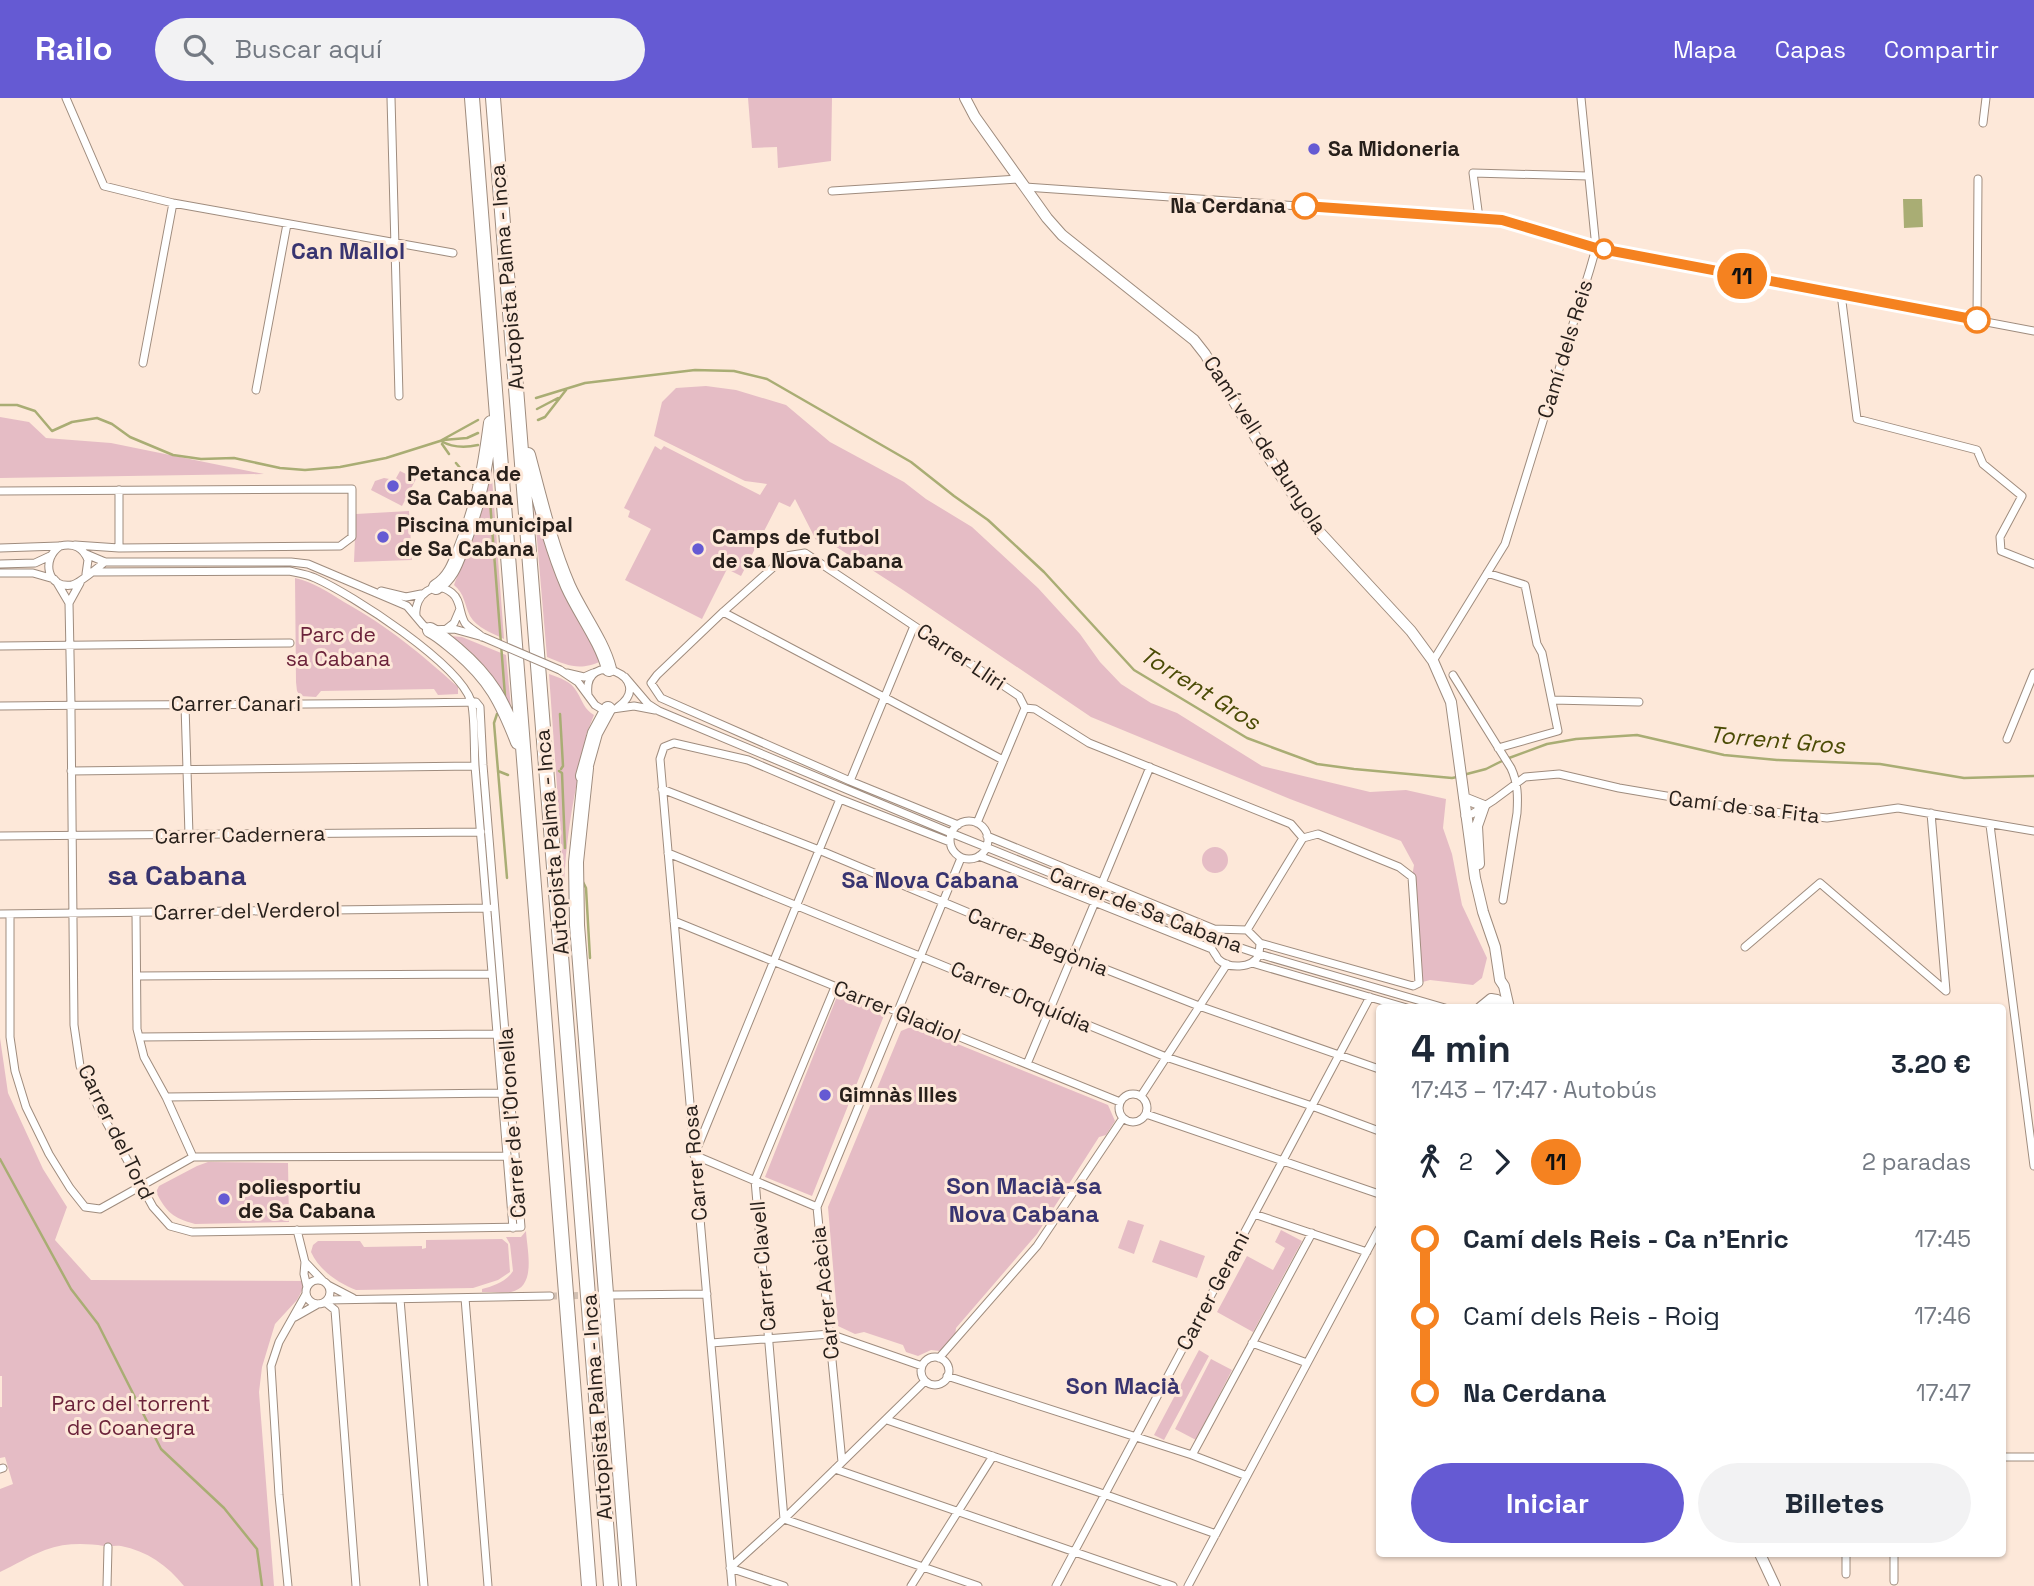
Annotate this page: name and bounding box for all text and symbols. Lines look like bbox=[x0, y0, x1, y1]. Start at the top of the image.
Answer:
search box bbox=[155, 18, 645, 81]
text: Railo bbox=[35, 28, 113, 70]
icon: search bbox=[179, 30, 217, 68]
text: Buscar aquí bbox=[235, 32, 382, 66]
text: Mapa bbox=[1673, 34, 1737, 65]
text: Capas bbox=[1775, 34, 1846, 65]
text: Compartir bbox=[1884, 34, 1999, 65]
place label: Sa Midoneria bbox=[1328, 135, 1460, 162]
marker: Sa Midoneria bbox=[1306, 141, 1322, 157]
street label: Autopista Palma - Inca bbox=[483, 163, 530, 391]
place label: Na Cerdana bbox=[1170, 192, 1286, 219]
marker: Na Cerdana bbox=[1292, 193, 1318, 219]
district label: Can Mallol bbox=[291, 236, 405, 266]
unlabelled marker bbox=[1594, 239, 1614, 259]
line badge: 11 bbox=[1710, 253, 1774, 299]
text: 11 bbox=[1731, 260, 1753, 291]
street label: Camí dels Reis bbox=[1531, 276, 1598, 421]
unlabelled marker bbox=[1964, 307, 1990, 333]
street label: Camí vell de Bunyola bbox=[1198, 351, 1333, 539]
place label: Petanca de Sa Cabana bbox=[407, 460, 521, 511]
marker: Petanca de Sa Cabana bbox=[385, 478, 401, 494]
place label: Piscina municipal de Sa Cabana bbox=[397, 511, 573, 562]
place label: Camps de futbol de sa Nova Cabana bbox=[712, 523, 903, 574]
marker: Piscina municipal de Sa Cabana bbox=[375, 529, 391, 545]
marker: Camps de futbol de sa Nova Cabana bbox=[690, 541, 706, 557]
street label: Carrer Lliri bbox=[912, 617, 1011, 696]
park label: Parc de sa Cabana bbox=[286, 621, 390, 672]
water label: Torrent Gros bbox=[1134, 639, 1266, 737]
street label: Carrer Canari bbox=[171, 690, 301, 717]
water label: Torrent Gros bbox=[1708, 719, 1847, 761]
street label: Autopista Palma - Inca bbox=[528, 728, 575, 956]
street label: Camí de sa Fita bbox=[1667, 784, 1821, 829]
street label: Carrer Cadernera bbox=[154, 820, 326, 849]
district label: sa Cabana bbox=[107, 857, 247, 893]
street label: Carrer de Sa Cabana bbox=[1046, 860, 1246, 959]
district label: Sa Nova Cabana bbox=[841, 865, 1019, 895]
street label: Carrer del Verderol bbox=[153, 895, 341, 926]
street label: Carrer Begònia bbox=[964, 901, 1113, 982]
street label: Carrer Orquídia bbox=[947, 955, 1096, 1038]
street label: Carrer Gladiol bbox=[830, 974, 965, 1049]
text: 4 min bbox=[1411, 1025, 1511, 1073]
street label: Carrer de l'Oronella bbox=[491, 1027, 532, 1219]
text: 3.20 € bbox=[1891, 1047, 1971, 1081]
street label: Carrer del Tord bbox=[72, 1060, 161, 1204]
text: 17:43 – 17:47 · Autobús bbox=[1411, 1075, 1657, 1105]
place label: Gimnàs Illes bbox=[839, 1081, 958, 1108]
marker: Gimnàs Illes bbox=[817, 1087, 833, 1103]
street label: Carrer Rosa bbox=[676, 1104, 713, 1222]
icon: walk bbox=[1411, 1143, 1449, 1181]
icon: forward bbox=[1483, 1143, 1521, 1181]
text: 11 bbox=[1545, 1146, 1567, 1177]
text: 2 bbox=[1459, 1147, 1473, 1177]
text: 2 paradas bbox=[1862, 1147, 1971, 1177]
district label: Son Macià-sa Nova Cabana bbox=[946, 1170, 1102, 1229]
place label: poliesportiu de Sa Cabana bbox=[238, 1173, 375, 1224]
marker: poliesportiu de Sa Cabana bbox=[216, 1191, 232, 1207]
street label: Carrer Clavell bbox=[743, 1200, 782, 1332]
text: Camí dels Reis - Ca n'Enric bbox=[1463, 1222, 1789, 1256]
text: 17:45 bbox=[1914, 1224, 1971, 1254]
street label: Carrer Acàcia bbox=[804, 1225, 845, 1361]
street label: Carrer Gerani bbox=[1170, 1227, 1255, 1355]
street label: Autopista Palma - Inca bbox=[575, 1293, 618, 1521]
text: Camí dels Reis - Roig bbox=[1463, 1299, 1720, 1333]
text: 17:46 bbox=[1914, 1301, 1971, 1331]
district label: Son Macià bbox=[1066, 1371, 1180, 1401]
text: Na Cerdana bbox=[1463, 1376, 1606, 1410]
text: 17:47 bbox=[1916, 1378, 1971, 1408]
park label: Parc del torrent de Coanegra bbox=[52, 1390, 210, 1441]
button: Iniciar bbox=[1411, 1463, 1684, 1543]
button: Billetes bbox=[1698, 1463, 1971, 1543]

